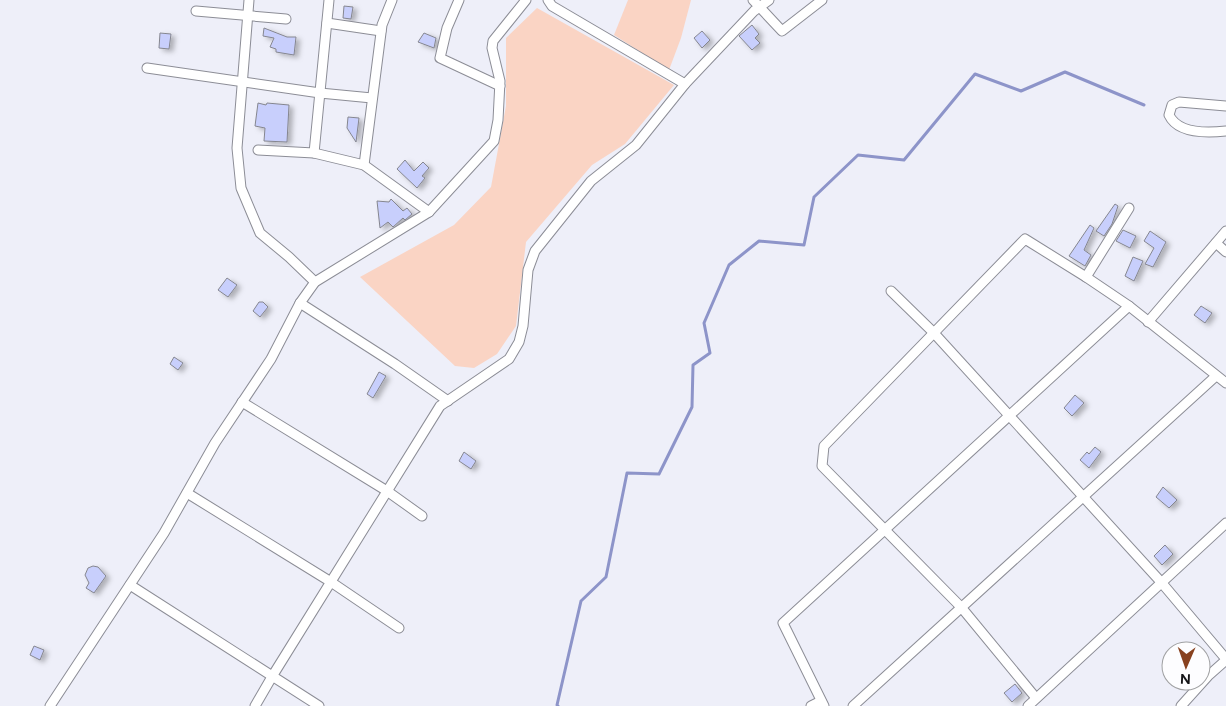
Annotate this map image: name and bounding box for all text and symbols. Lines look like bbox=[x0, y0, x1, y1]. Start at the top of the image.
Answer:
north arrow bbox=[1161, 641, 1211, 691]
text: N bbox=[1180, 670, 1191, 687]

